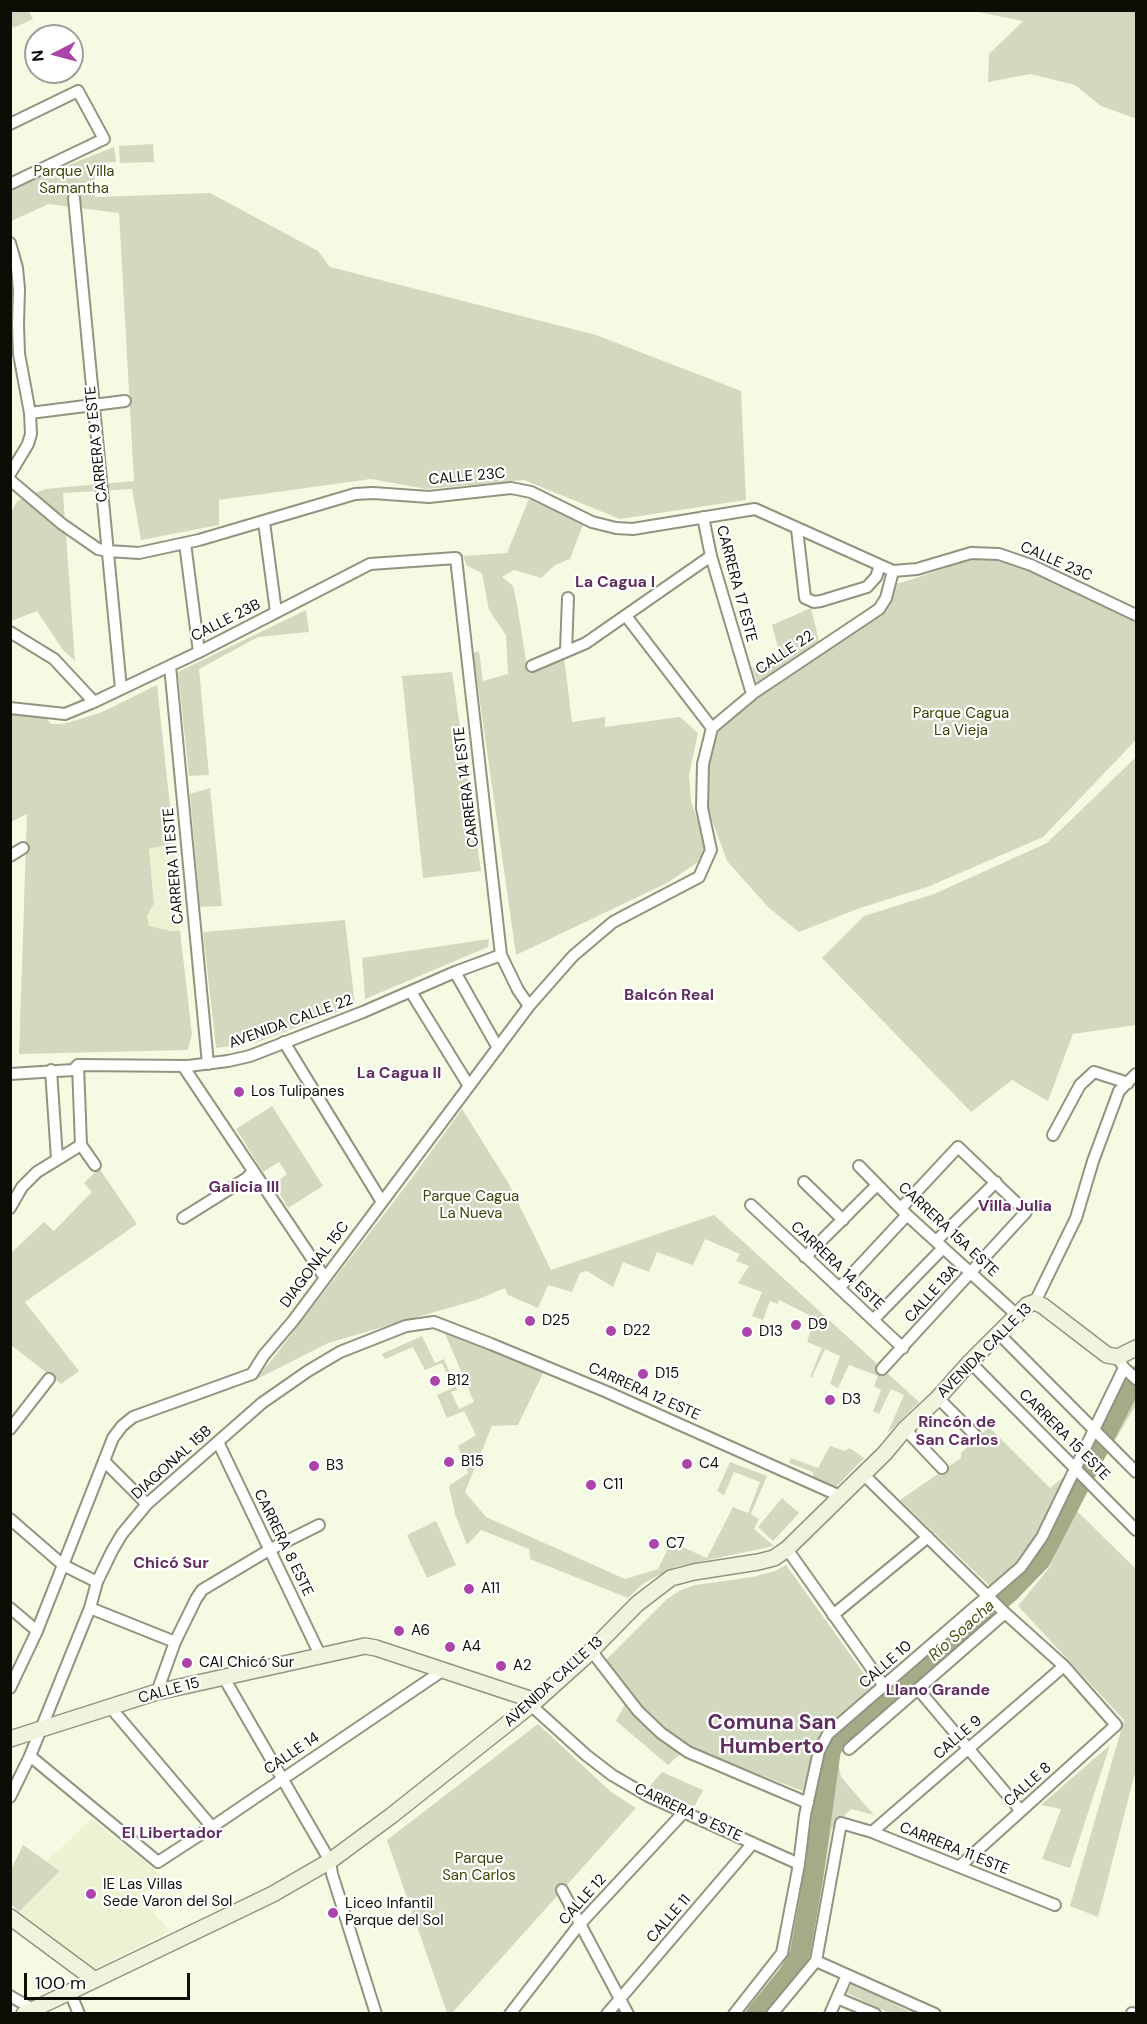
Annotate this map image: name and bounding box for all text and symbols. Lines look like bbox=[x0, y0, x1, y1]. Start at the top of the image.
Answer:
north arrow bbox=[24, 24, 84, 84]
text: N bbox=[27, 49, 49, 63]
park label: Parque Villa Samantha bbox=[34, 163, 114, 198]
street label: CARRERA 9 ESTE bbox=[82, 385, 112, 503]
street label: CALLE 23C bbox=[428, 465, 506, 489]
street label: CARRERA 17 ESTE bbox=[712, 524, 760, 644]
street label: CALLE 23C bbox=[1017, 538, 1095, 586]
district label: La Cagua I bbox=[575, 573, 655, 593]
street label: CALLE 23B bbox=[188, 596, 264, 646]
street label: CALLE 22 bbox=[753, 627, 817, 679]
park label: Parque Cagua La Vieja bbox=[913, 705, 1009, 740]
street label: CARRERA 14 ESTE bbox=[451, 726, 483, 848]
street label: CARRERA 11 ESTE bbox=[160, 807, 188, 925]
district label: Balcón Real bbox=[624, 986, 714, 1006]
street label: AVENIDA CALLE 22 bbox=[227, 991, 355, 1053]
district label: La Cagua II bbox=[357, 1064, 441, 1084]
place label: Los Tulipanes bbox=[251, 1083, 344, 1101]
marker: Los Tulipanes bbox=[232, 1085, 246, 1099]
district label: Galicia III bbox=[209, 1178, 279, 1198]
street label: CARRERA 15A ESTE bbox=[894, 1179, 1002, 1281]
park label: Parque Cagua La Nueva bbox=[423, 1188, 519, 1223]
district label: Villa Julia bbox=[978, 1197, 1052, 1217]
street label: DIAGONAL 15C bbox=[277, 1218, 353, 1312]
street label: CARRERA 14 ESTE bbox=[787, 1218, 887, 1314]
street label: CALLE 13A bbox=[901, 1261, 963, 1327]
street label: AVENIDA CALLE 13 bbox=[934, 1300, 1036, 1402]
place label: D25 bbox=[542, 1312, 570, 1330]
marker: D25 bbox=[523, 1314, 537, 1328]
place label: D9 bbox=[808, 1316, 828, 1334]
marker: D9 bbox=[789, 1318, 803, 1332]
place label: D22 bbox=[623, 1322, 650, 1340]
place label: D13 bbox=[759, 1323, 783, 1341]
marker: D22 bbox=[604, 1324, 618, 1338]
marker: D13 bbox=[740, 1325, 754, 1339]
street label: CARRERA 12 ESTE bbox=[585, 1359, 703, 1425]
place label: D15 bbox=[655, 1365, 679, 1383]
marker: D15 bbox=[636, 1367, 650, 1381]
place label: B12 bbox=[447, 1372, 469, 1390]
marker: B12 bbox=[428, 1374, 442, 1388]
street label: CARRERA 15 ESTE bbox=[1015, 1386, 1113, 1484]
place label: D3 bbox=[842, 1391, 861, 1409]
marker: D3 bbox=[823, 1393, 837, 1407]
district label: Rincón de San Carlos bbox=[916, 1413, 998, 1451]
street label: DIAGONAL 15B bbox=[128, 1422, 216, 1504]
place label: B15 bbox=[461, 1453, 484, 1471]
marker: B15 bbox=[442, 1455, 456, 1469]
place label: C4 bbox=[699, 1455, 719, 1473]
place label: B3 bbox=[326, 1457, 344, 1475]
marker: C4 bbox=[680, 1457, 694, 1471]
marker: B3 bbox=[307, 1459, 321, 1473]
place label: C11 bbox=[603, 1476, 623, 1494]
marker: C11 bbox=[584, 1478, 598, 1492]
street label: CARRERA 8 ESTE bbox=[249, 1487, 317, 1599]
place label: C7 bbox=[666, 1535, 685, 1553]
marker: C7 bbox=[647, 1537, 661, 1551]
district label: Chicó Sur bbox=[133, 1554, 209, 1574]
place label: A11 bbox=[481, 1580, 500, 1598]
marker: A11 bbox=[462, 1582, 476, 1596]
water label: Río Soacha bbox=[925, 1596, 999, 1666]
place label: A6 bbox=[411, 1622, 430, 1640]
marker: A6 bbox=[392, 1624, 406, 1638]
street label: AVENIDA CALLE 13 bbox=[501, 1633, 607, 1731]
street label: CALLE 10 bbox=[856, 1637, 916, 1693]
place label: A4 bbox=[462, 1638, 481, 1656]
marker: A4 bbox=[443, 1640, 457, 1654]
place label: CAI Chicó Sur bbox=[199, 1654, 294, 1672]
marker: CAI Chicó Sur bbox=[180, 1656, 194, 1670]
place label: A2 bbox=[513, 1657, 532, 1675]
marker: A2 bbox=[494, 1659, 508, 1673]
street label: CALLE 15 bbox=[136, 1674, 202, 1708]
district label: Llano Grande bbox=[886, 1681, 990, 1701]
district label: Comuna San Humberto bbox=[707, 1710, 837, 1760]
street label: CALLE 9 bbox=[930, 1712, 986, 1764]
street label: CALLE 14 bbox=[261, 1729, 323, 1779]
street label: CALLE 8 bbox=[1000, 1759, 1056, 1811]
street label: CARRERA 9 ESTE bbox=[631, 1780, 745, 1846]
street label: CARRERA 11 ESTE bbox=[896, 1819, 1012, 1879]
district label: El Libertador bbox=[122, 1824, 222, 1844]
park label: Parque San Carlos bbox=[442, 1850, 516, 1885]
street label: CALLE 12 bbox=[556, 1871, 610, 1929]
place label: IE Las Villas Sede Varon del Sol bbox=[103, 1876, 232, 1911]
marker: IE Las Villas Sede Varon del Sol bbox=[84, 1887, 98, 1901]
street label: CALLE 11 bbox=[643, 1891, 695, 1947]
place label: Liceo Infantil Parque del Sol bbox=[345, 1895, 443, 1930]
marker: Liceo Infantil Parque del Sol bbox=[326, 1906, 340, 1920]
scale bar bbox=[27, 1961, 194, 1999]
text: 100 m bbox=[35, 1971, 86, 1995]

